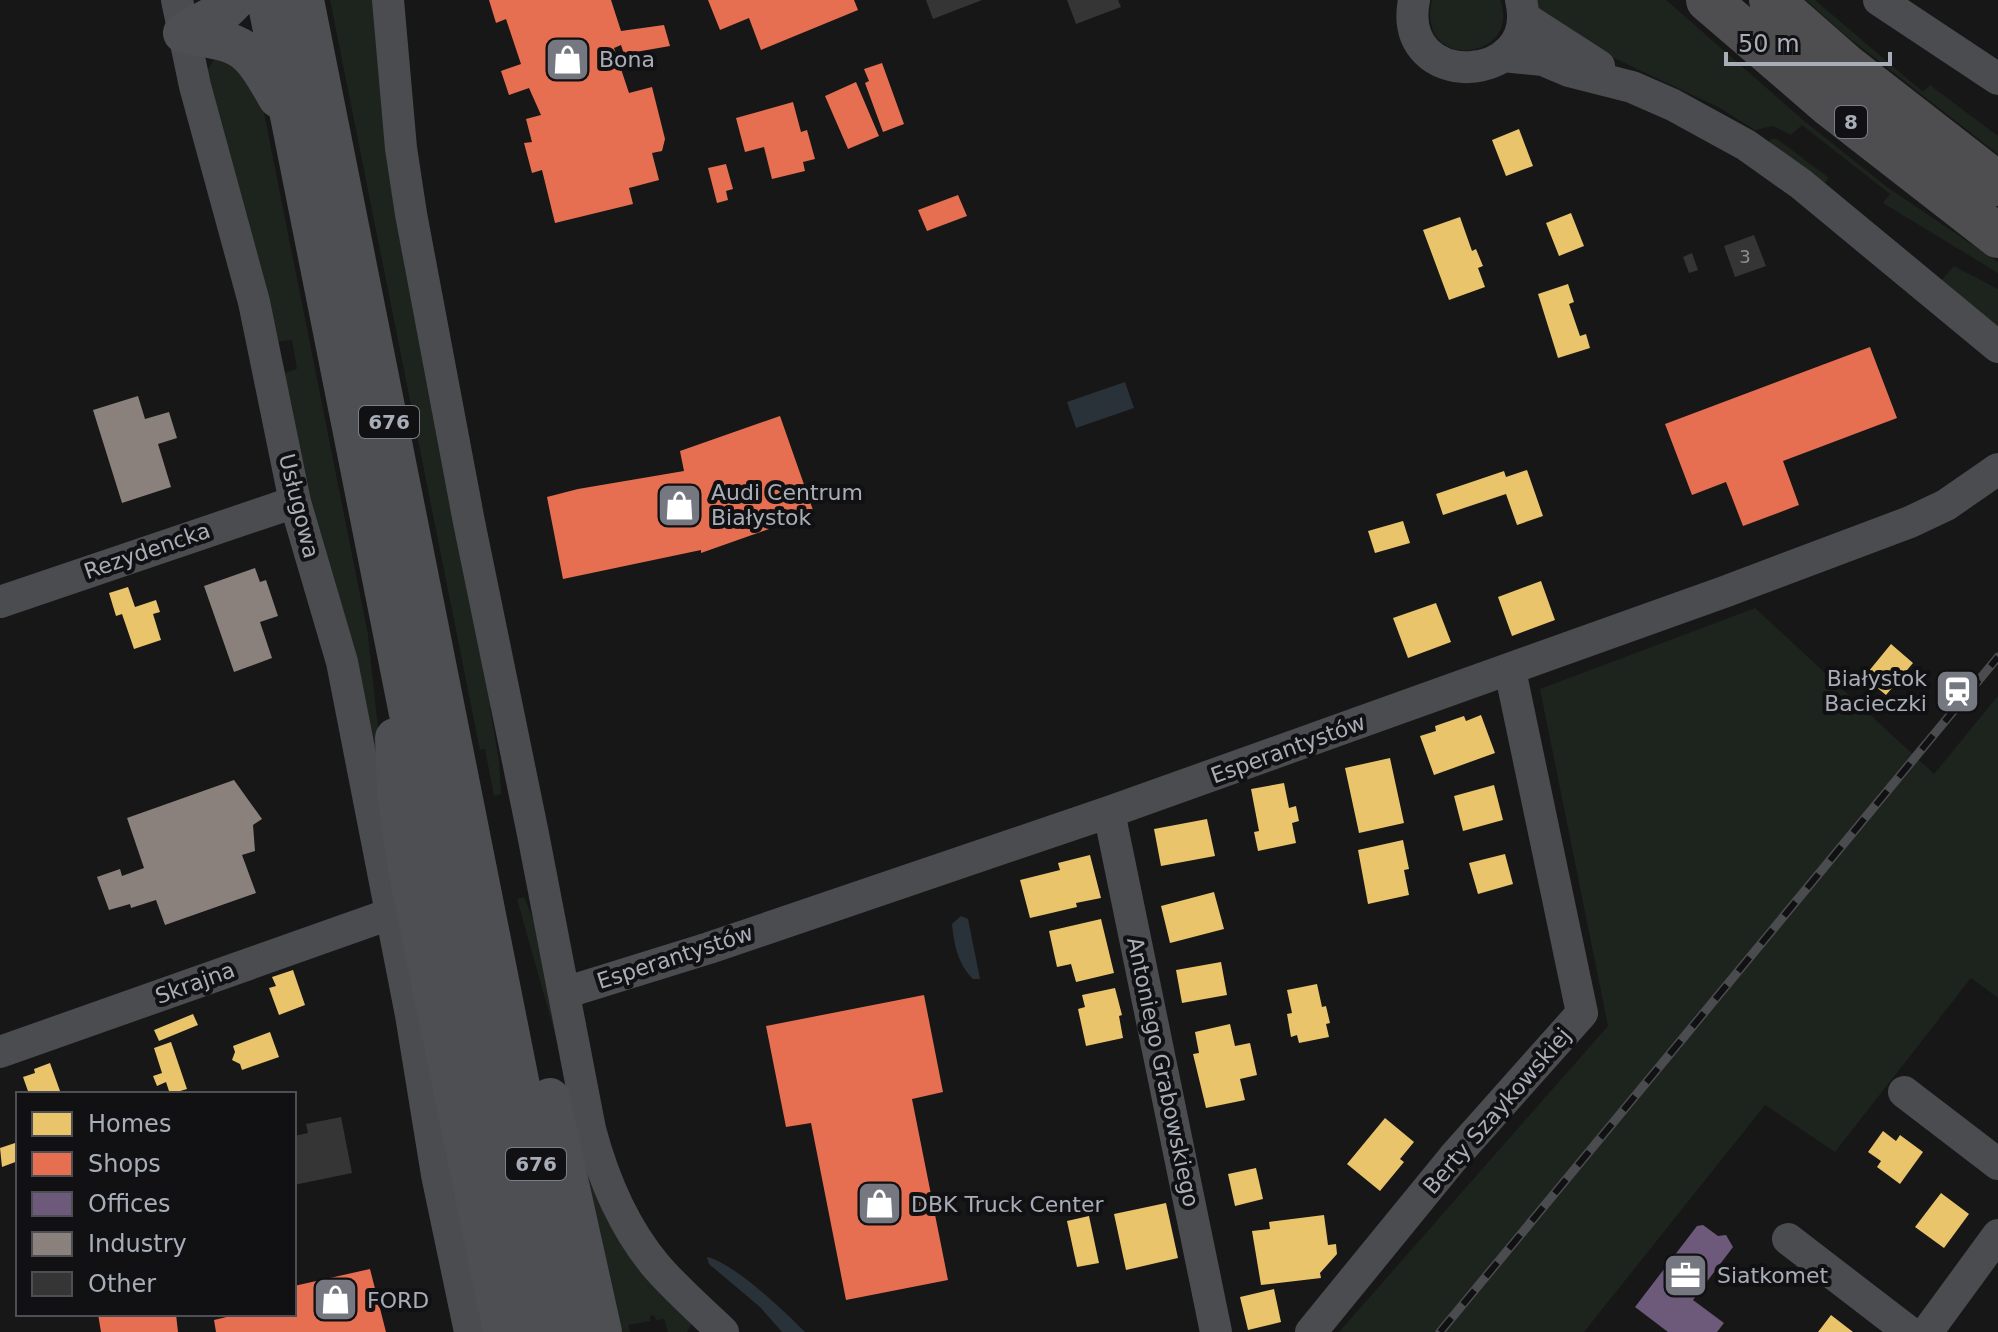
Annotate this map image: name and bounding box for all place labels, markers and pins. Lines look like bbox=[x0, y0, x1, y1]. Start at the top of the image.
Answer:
shop icon: Bona bbox=[544, 35, 592, 83]
place label: Bona bbox=[599, 47, 655, 72]
place label: Audi Centrum Białystok bbox=[711, 480, 863, 530]
shop icon: Audi Centrum Białystok bbox=[656, 481, 704, 529]
place label: Białystok Bacieczki bbox=[1824, 666, 1927, 716]
station icon: Białystok Bacieczki bbox=[1934, 667, 1982, 715]
shop icon: DBK Truck Center bbox=[856, 1180, 904, 1228]
place label: DBK Truck Center bbox=[911, 1192, 1104, 1217]
office icon: Siatkomet bbox=[1662, 1251, 1710, 1299]
place label: Siatkomet bbox=[1717, 1263, 1829, 1288]
shop icon: FORD bbox=[312, 1276, 360, 1324]
place label: FORD bbox=[367, 1288, 429, 1313]

